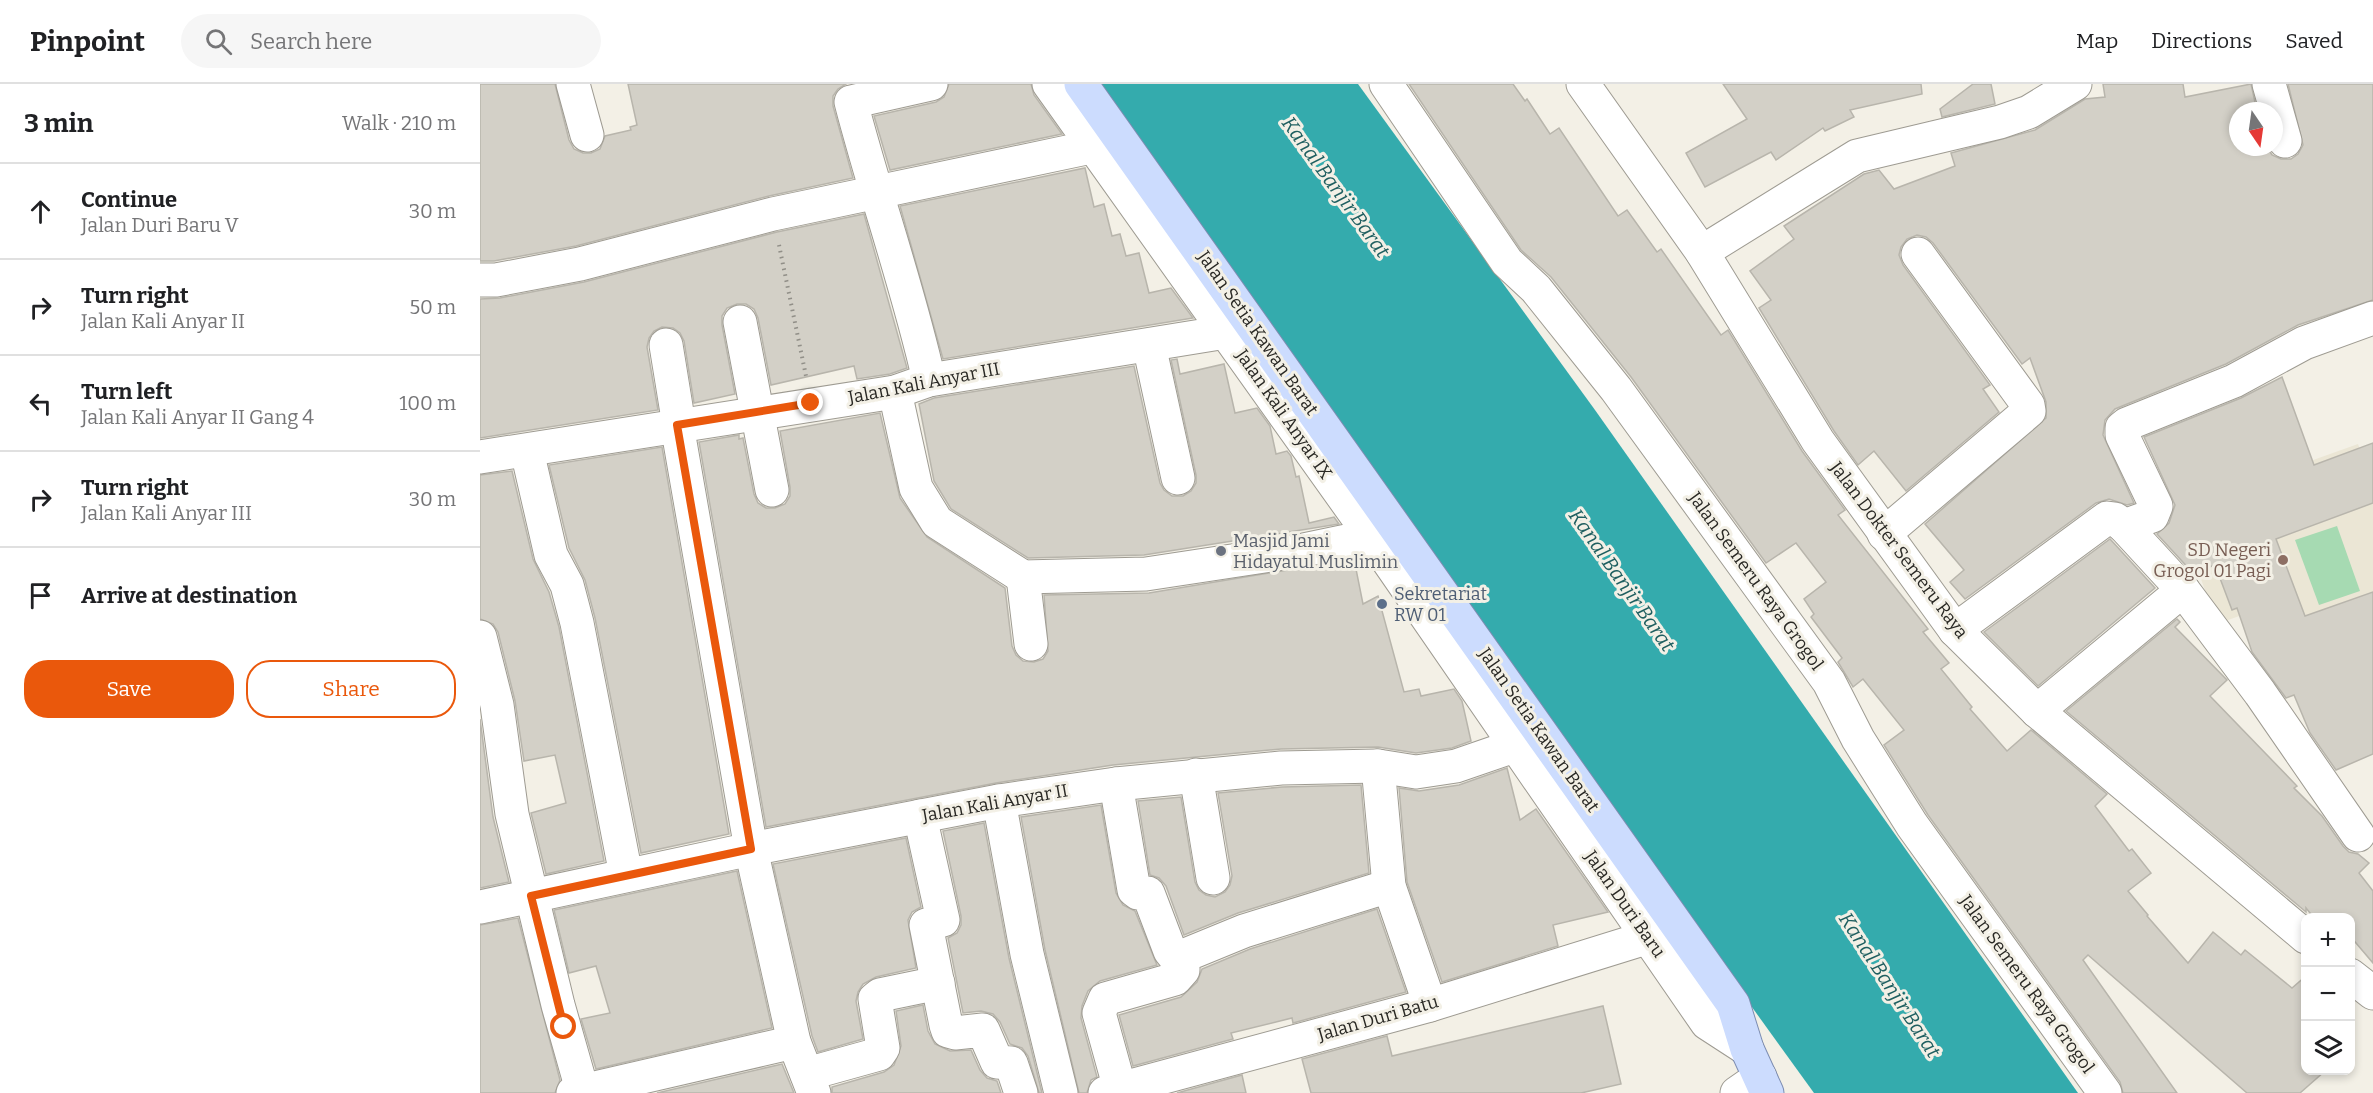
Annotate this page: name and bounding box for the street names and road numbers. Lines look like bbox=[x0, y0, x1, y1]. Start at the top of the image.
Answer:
street label: Jalan Setia Kawan Barat bbox=[1192, 246, 1323, 420]
street label: Jalan Kali Anyar IX bbox=[1230, 344, 1337, 483]
street label: Jalan Kali Anyar III bbox=[845, 358, 1002, 409]
street label: Jalan Dokter Semeru Raya bbox=[1825, 456, 1973, 643]
street label: Jalan Semeru Raya Grogol bbox=[1683, 487, 1828, 675]
street label: Jalan Setia Kawan Barat bbox=[1473, 643, 1604, 817]
street label: Jalan Kali Anyar II bbox=[919, 779, 1070, 827]
street label: Jalan Duri Baru bbox=[1579, 845, 1670, 962]
street label: Jalan Semeru Raya Grogol bbox=[1954, 890, 2099, 1078]
street label: Jalan Duri Batu bbox=[1314, 990, 1441, 1046]

